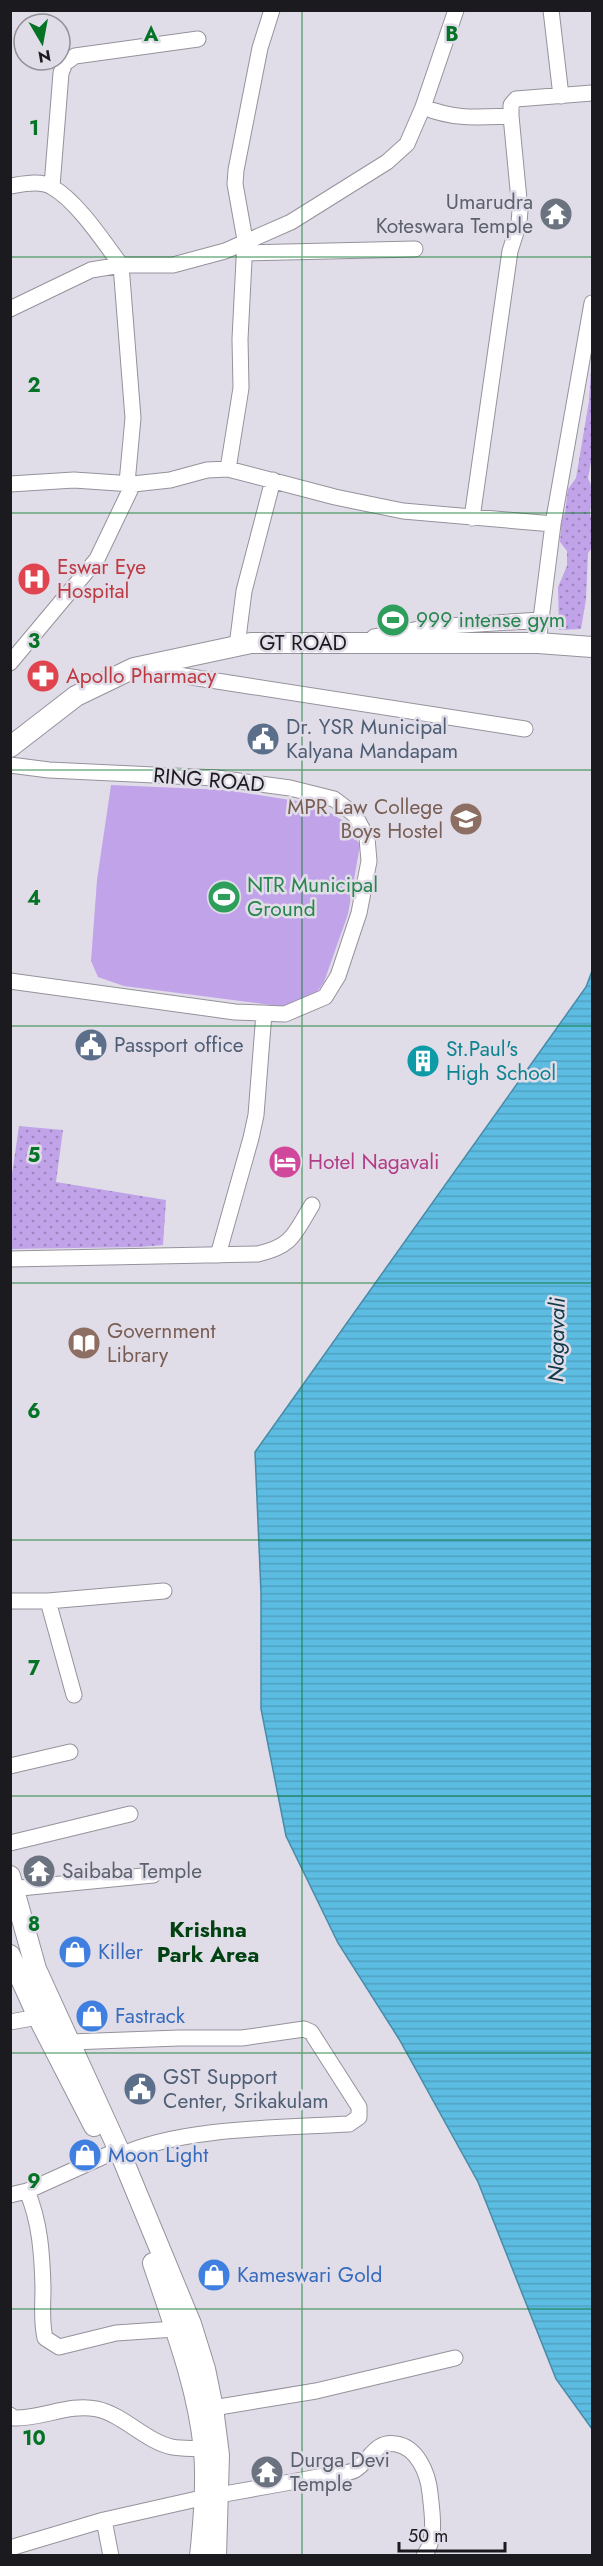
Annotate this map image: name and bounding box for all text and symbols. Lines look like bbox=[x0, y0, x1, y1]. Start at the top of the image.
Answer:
north arrow bbox=[12, 12, 72, 72]
text: A bbox=[143, 20, 159, 49]
text: B bbox=[445, 20, 459, 49]
text: N bbox=[36, 44, 53, 69]
text: 1 bbox=[29, 114, 39, 143]
place label: Umarudra Koteswara Temple bbox=[376, 187, 533, 241]
temple icon: Umarudra Koteswara Temple bbox=[538, 196, 574, 232]
text: 2 bbox=[27, 371, 41, 400]
place label: Eswar Eye Hospital bbox=[57, 552, 146, 606]
hospital icon: Eswar Eye Hospital bbox=[16, 561, 52, 597]
sports icon: 999 intense gym bbox=[375, 602, 411, 638]
place label: 999 intense gym bbox=[416, 605, 565, 635]
text: 3 bbox=[28, 627, 40, 656]
street label: GT ROAD bbox=[259, 628, 347, 658]
pharmacy icon: Apollo Pharmacy bbox=[25, 658, 61, 694]
place label: Apollo Pharmacy bbox=[66, 661, 217, 691]
place label: Dr. YSR Municipal Kalyana Mandapam bbox=[286, 712, 458, 766]
public building icon: Dr. YSR Municipal Kalyana Mandapam bbox=[245, 721, 281, 757]
street label: RING ROAD bbox=[152, 760, 266, 800]
place label: MPR Law College Boys Hostel bbox=[287, 792, 443, 846]
school or university icon: MPR Law College Boys Hostel bbox=[448, 801, 484, 837]
place label: NTR Municipal Ground bbox=[247, 870, 378, 924]
sports icon: NTR Municipal Ground bbox=[206, 879, 242, 915]
text: 4 bbox=[27, 884, 41, 913]
public building icon: Passport office bbox=[73, 1027, 109, 1063]
place label: Passport office bbox=[114, 1030, 244, 1060]
place label: St.Paul's High School bbox=[446, 1034, 556, 1088]
building icon: St.Paul's High School bbox=[405, 1043, 441, 1079]
text: 5 bbox=[28, 1141, 41, 1170]
hotel icon: Hotel Nagavali bbox=[267, 1144, 303, 1180]
place label: Hotel Nagavali bbox=[308, 1147, 439, 1177]
water label: Nagavali bbox=[539, 1297, 573, 1383]
place label: Government Library bbox=[107, 1316, 216, 1370]
library icon: Government Library bbox=[66, 1325, 102, 1361]
text: 6 bbox=[27, 1397, 41, 1426]
text: 7 bbox=[28, 1654, 41, 1683]
temple icon: Saibaba Temple bbox=[21, 1853, 57, 1889]
place label: Saibaba Temple bbox=[62, 1856, 202, 1886]
text: 8 bbox=[28, 1910, 40, 1939]
district label: Krishna Park Area bbox=[157, 1913, 259, 1970]
shop icon: Killer bbox=[57, 1934, 93, 1970]
place label: Killer bbox=[98, 1937, 144, 1967]
shop icon: Fastrack bbox=[74, 1998, 110, 2034]
place label: Fastrack bbox=[115, 2001, 186, 2031]
place label: GST Support Center, Srikakulam bbox=[163, 2062, 329, 2116]
public building icon: GST Support Center, Srikakulam bbox=[122, 2071, 158, 2107]
shop icon: Moon Light bbox=[67, 2137, 103, 2173]
place label: Moon Light bbox=[108, 2140, 208, 2170]
text: 9 bbox=[27, 2167, 41, 2196]
shop icon: Kameswari Gold bbox=[196, 2257, 232, 2293]
place label: Kameswari Gold bbox=[237, 2260, 382, 2290]
text: 10 bbox=[22, 2424, 46, 2453]
place label: Durga Devi Temple bbox=[290, 2445, 390, 2499]
temple icon: Durga Devi Temple bbox=[249, 2454, 285, 2490]
scale bar bbox=[399, 2515, 506, 2553]
text: 50 m bbox=[408, 2523, 448, 2549]

